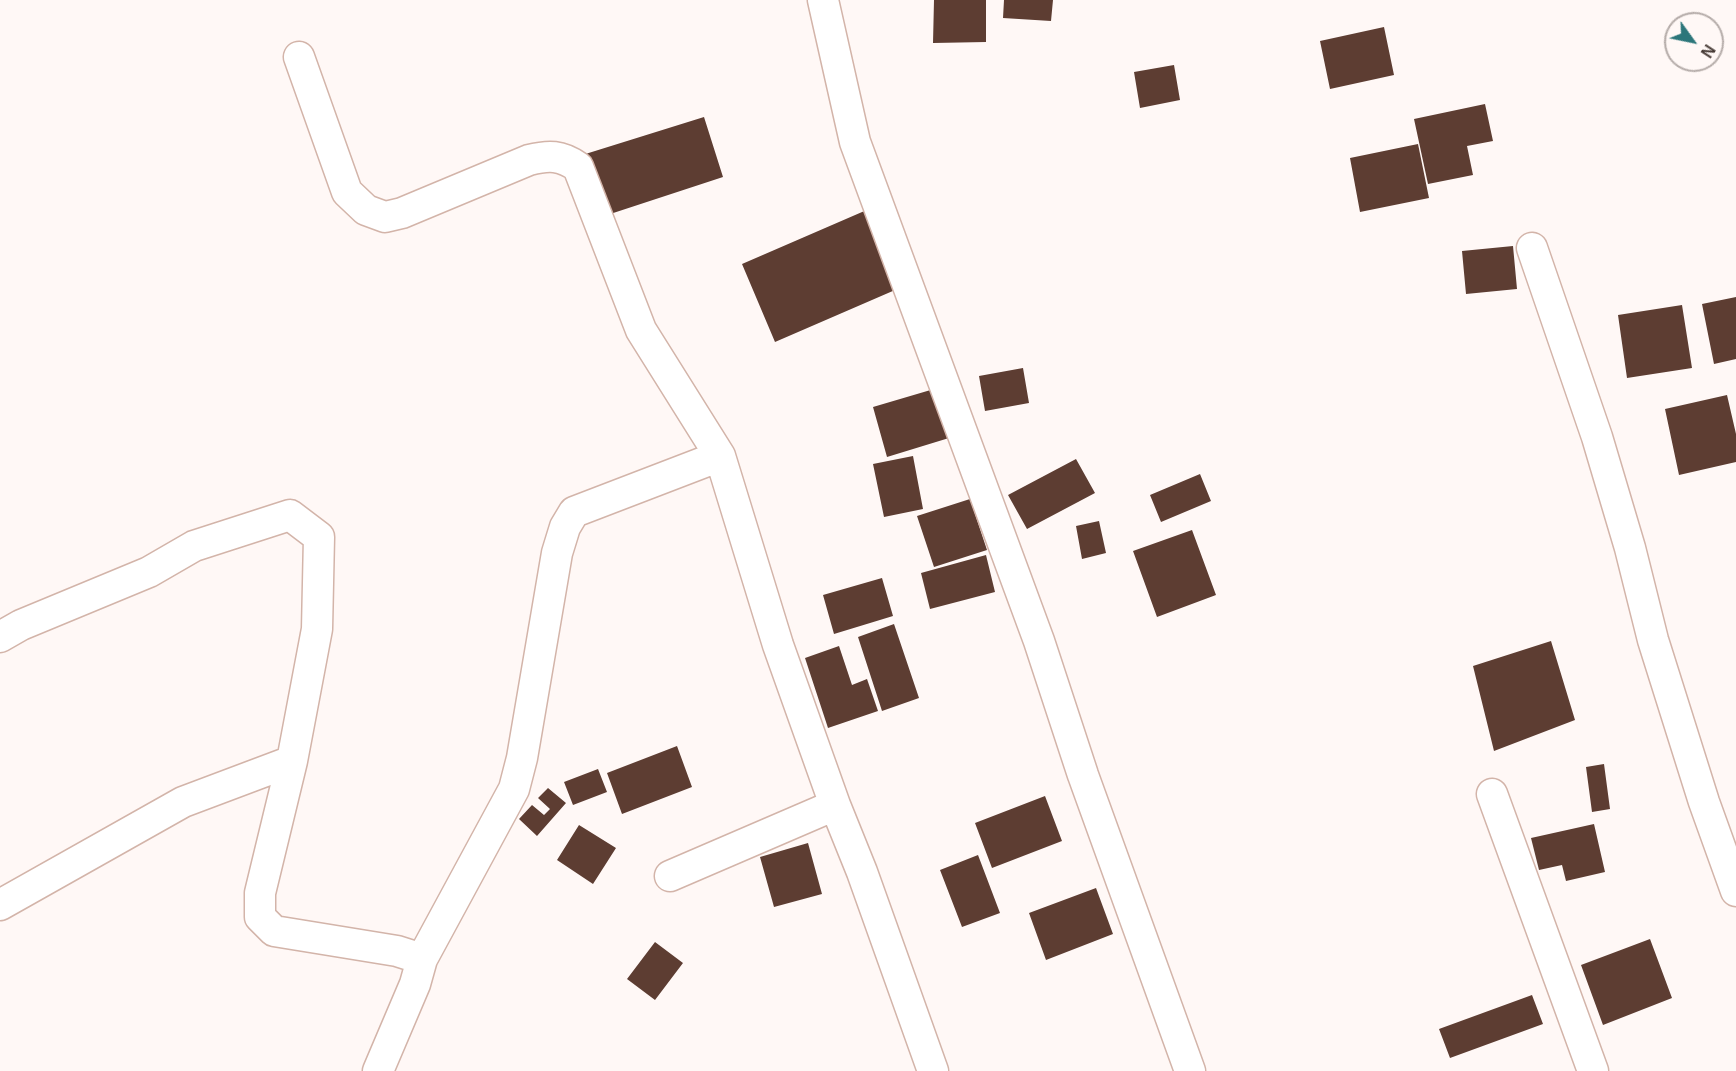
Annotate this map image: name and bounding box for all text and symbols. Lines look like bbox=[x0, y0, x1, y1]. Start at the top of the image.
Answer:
north arrow bbox=[1664, 12, 1724, 72]
text: N bbox=[1698, 42, 1718, 60]

